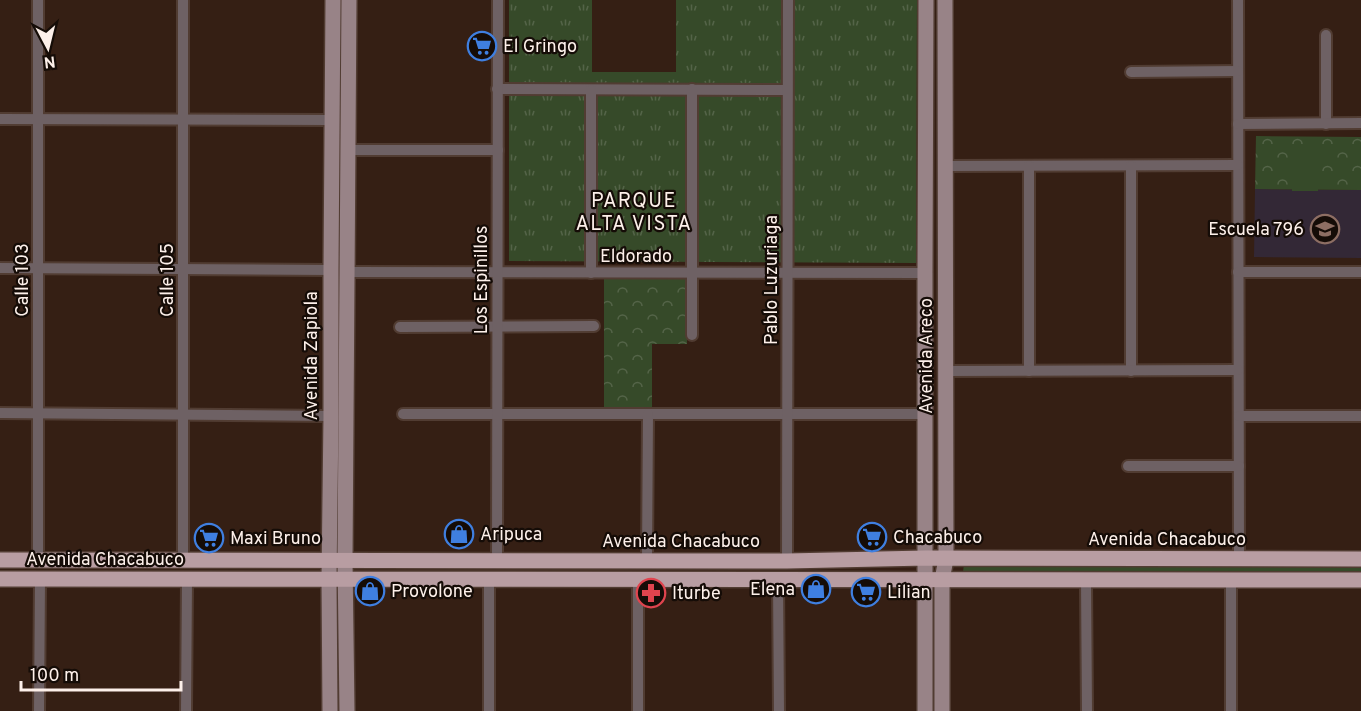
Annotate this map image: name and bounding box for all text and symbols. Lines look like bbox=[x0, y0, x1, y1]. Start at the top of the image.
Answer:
north arrow bbox=[18, 18, 78, 78]
supermarket icon: El Gringo bbox=[466, 30, 498, 62]
place label: El Gringo bbox=[503, 36, 577, 59]
text: N bbox=[43, 50, 57, 72]
district label: PARQUE ALTA VISTA bbox=[576, 189, 693, 238]
school or university icon: Escuela 796 bbox=[1309, 213, 1341, 245]
street label: Pablo Luzuriaga bbox=[761, 215, 784, 345]
place label: Escuela 796 bbox=[1208, 219, 1304, 242]
street label: Los Espinillos bbox=[471, 226, 494, 334]
street label: Calle 103 bbox=[12, 243, 35, 317]
street label: Calle 105 bbox=[157, 243, 180, 317]
street label: Eldorado bbox=[600, 246, 672, 269]
street label: Avenida Zapiola bbox=[301, 291, 324, 421]
street label: Avenida Areco bbox=[916, 298, 939, 414]
shop icon: Aripuca bbox=[443, 518, 475, 550]
supermarket icon: Chacabuco bbox=[856, 521, 888, 553]
supermarket icon: Maxi Bruno bbox=[193, 522, 225, 554]
place label: Aripuca bbox=[480, 524, 542, 547]
place label: Chacabuco bbox=[893, 527, 982, 550]
place label: Maxi Bruno bbox=[230, 528, 321, 551]
street label: Avenida Chacabuco bbox=[1088, 529, 1246, 552]
street label: Avenida Chacabuco bbox=[602, 531, 760, 554]
street label: Avenida Chacabuco bbox=[26, 549, 184, 572]
shop icon: Elena bbox=[800, 573, 832, 605]
shop icon: Provolone bbox=[354, 575, 386, 607]
supermarket icon: Lilian bbox=[850, 576, 882, 608]
pharmacy icon: Iturbe bbox=[635, 577, 667, 609]
place label: Elena bbox=[750, 579, 795, 602]
place label: Provolone bbox=[391, 581, 473, 604]
place label: Lilian bbox=[887, 582, 931, 605]
place label: Iturbe bbox=[672, 583, 721, 606]
scale bar bbox=[21, 654, 182, 692]
text: 100 m bbox=[30, 665, 79, 688]

